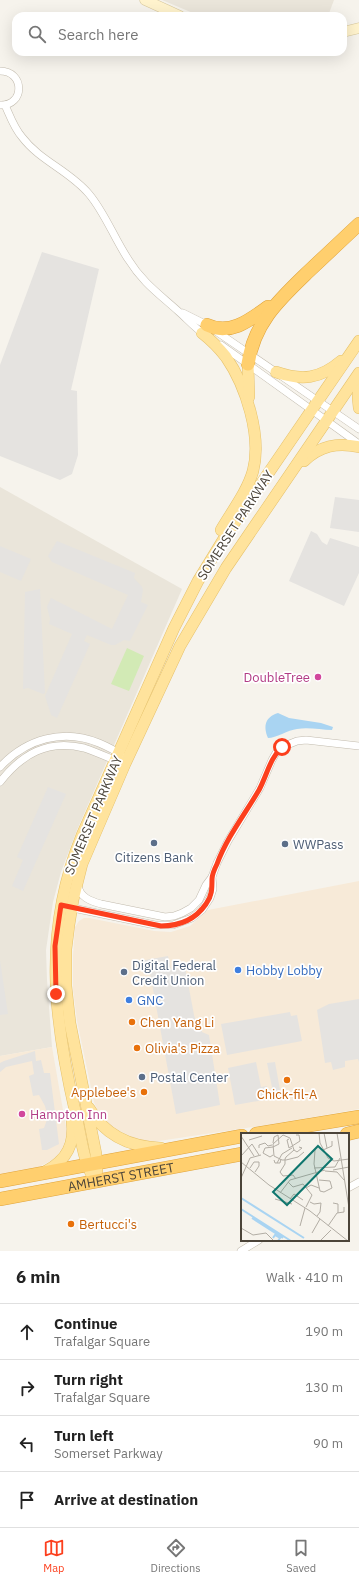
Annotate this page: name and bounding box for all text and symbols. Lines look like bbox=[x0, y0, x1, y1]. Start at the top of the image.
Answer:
search box bbox=[12, 12, 347, 56]
icon: search bbox=[26, 23, 48, 45]
text: Search here bbox=[58, 25, 138, 44]
street label: SOMERSET PARKWAY bbox=[193, 467, 277, 583]
place label: DoubleTree bbox=[243, 669, 310, 686]
marker: DoubleTree bbox=[313, 672, 323, 682]
route start bbox=[273, 738, 291, 756]
street label: SOMERSET PARKWAY bbox=[61, 753, 126, 877]
place label: WWPass bbox=[293, 836, 344, 853]
marker: Citizens Bank bbox=[149, 838, 159, 848]
marker: WWPass bbox=[280, 839, 290, 849]
place label: Citizens Bank bbox=[115, 849, 193, 866]
place label: Digital Federal Credit Union bbox=[132, 957, 217, 989]
place label: Hobby Lobby bbox=[246, 962, 323, 979]
marker: Hobby Lobby bbox=[233, 965, 243, 975]
marker: Digital Federal Credit Union bbox=[119, 967, 129, 977]
route end bbox=[47, 985, 65, 1003]
place label: GNC bbox=[137, 992, 163, 1009]
marker: GNC bbox=[124, 995, 134, 1005]
place label: Chen Yang Li bbox=[140, 1014, 214, 1031]
marker: Chen Yang Li bbox=[127, 1017, 137, 1027]
place label: Olivia's Pizza bbox=[145, 1040, 220, 1057]
marker: Olivia's Pizza bbox=[132, 1043, 142, 1053]
place label: Postal Center bbox=[150, 1069, 228, 1086]
marker: Postal Center bbox=[137, 1072, 147, 1082]
marker: Chick-fil-A bbox=[282, 1075, 292, 1085]
place label: Applebee's bbox=[71, 1084, 136, 1101]
place label: Chick-fil-A bbox=[257, 1086, 318, 1103]
marker: Applebee's bbox=[139, 1087, 149, 1097]
place label: Hampton Inn bbox=[30, 1106, 107, 1123]
marker: Hampton Inn bbox=[17, 1109, 27, 1119]
inset map bbox=[241, 1133, 349, 1241]
street label: AMHERST STREET bbox=[67, 1159, 176, 1195]
place label: Bertucci's bbox=[79, 1216, 137, 1233]
marker: Bertucci's bbox=[66, 1219, 76, 1229]
text: 6 min bbox=[16, 1266, 60, 1288]
text: Walk · 410 m bbox=[266, 1269, 343, 1286]
text: Continue bbox=[54, 1314, 118, 1333]
icon: ahead bbox=[16, 1321, 38, 1343]
text: 190 m bbox=[305, 1323, 343, 1340]
text: Trafalgar Square bbox=[54, 1333, 150, 1350]
text: Turn right bbox=[54, 1370, 123, 1389]
icon: right bbox=[16, 1377, 38, 1399]
text: 130 m bbox=[305, 1379, 343, 1396]
text: Trafalgar Square bbox=[54, 1389, 150, 1406]
text: Turn left bbox=[54, 1426, 114, 1445]
icon: left bbox=[16, 1433, 38, 1455]
text: 90 m bbox=[313, 1435, 343, 1452]
text: Somerset Parkway bbox=[54, 1445, 163, 1462]
icon: arrive bbox=[16, 1489, 38, 1511]
text: Arrive at destination bbox=[54, 1490, 198, 1509]
tab: Map bbox=[43, 1537, 65, 1575]
tab: Directions bbox=[151, 1537, 201, 1575]
tab: Saved bbox=[286, 1537, 316, 1575]

